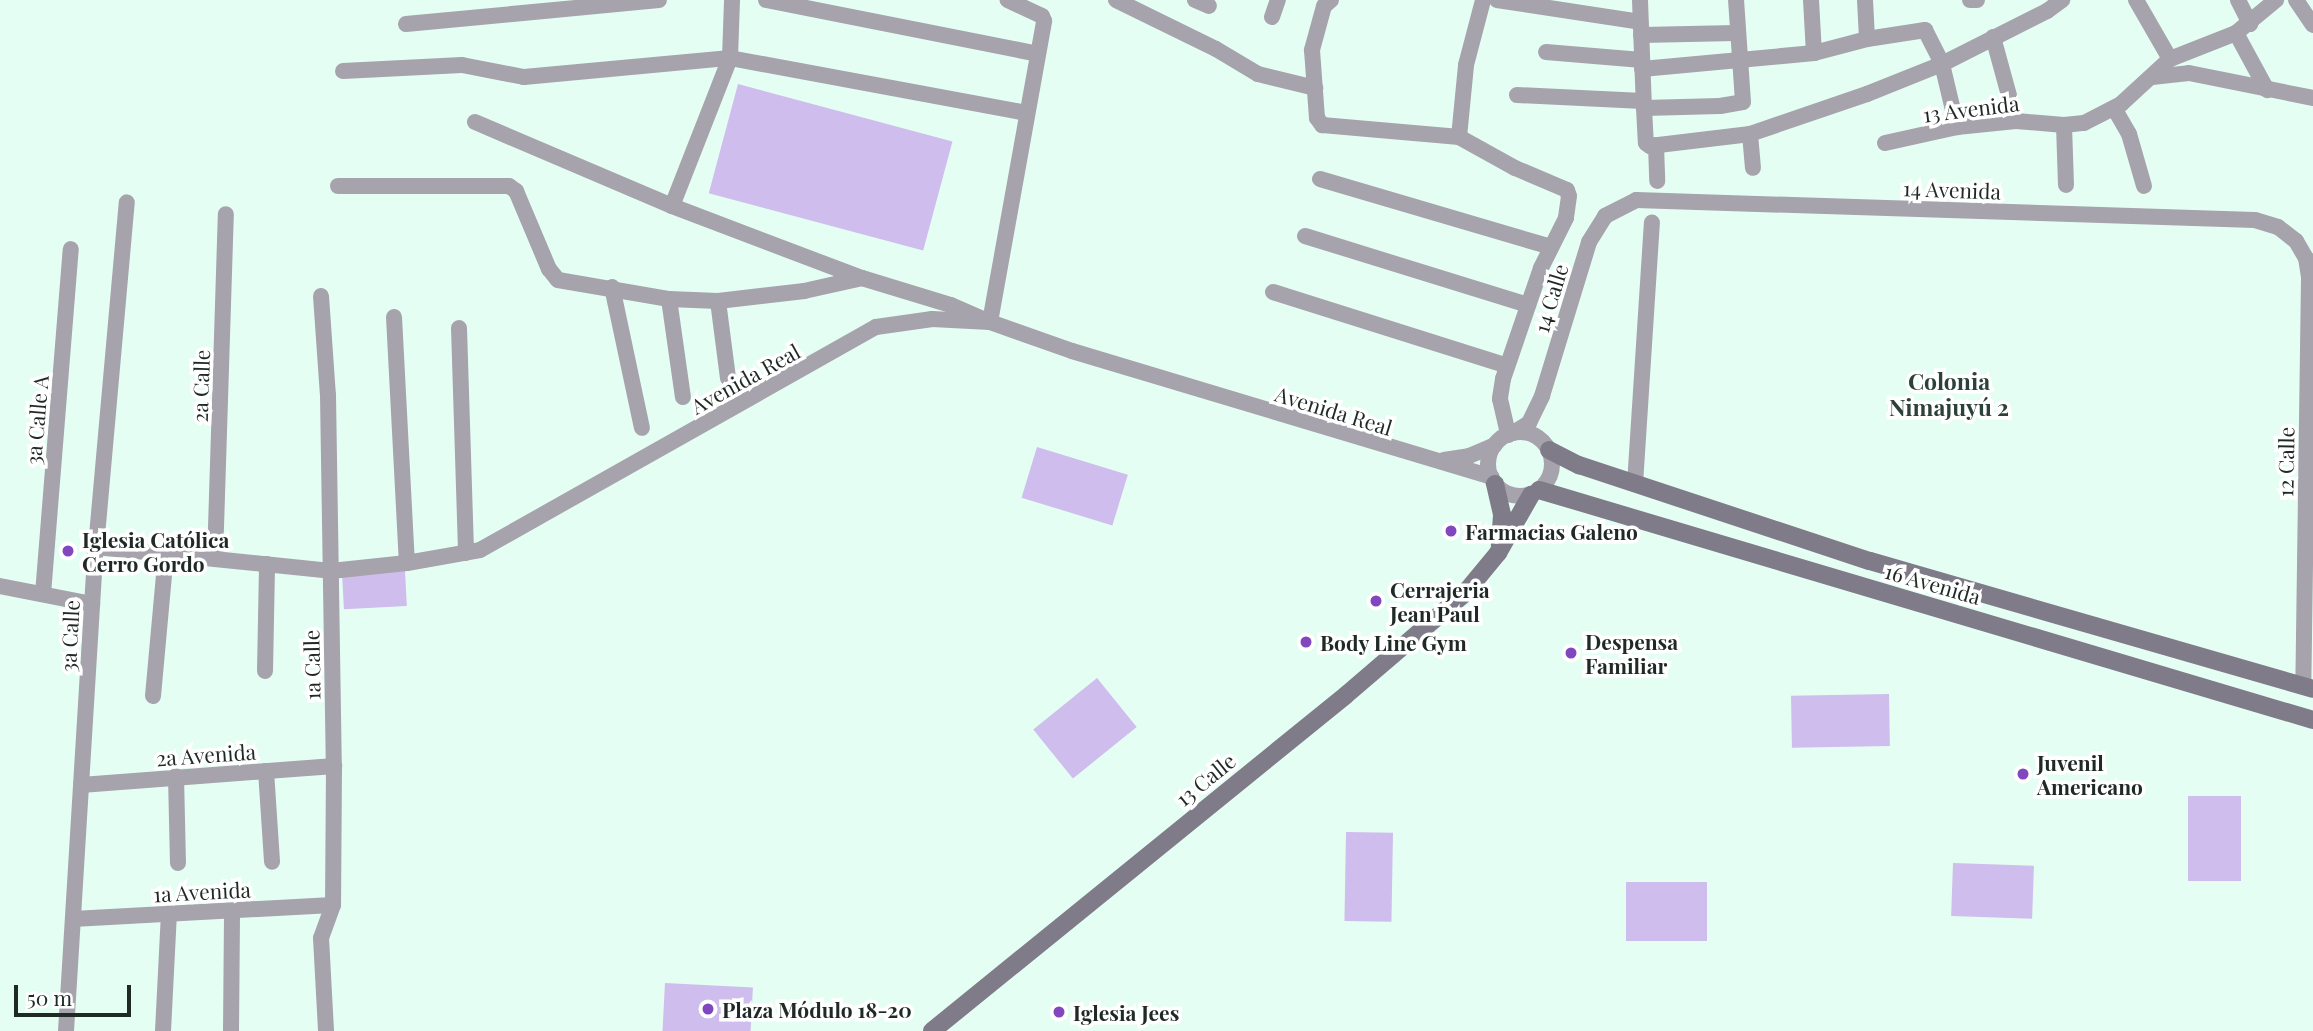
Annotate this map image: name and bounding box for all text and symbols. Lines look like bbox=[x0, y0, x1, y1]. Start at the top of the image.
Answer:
street label: 13 Avenida bbox=[1921, 90, 2021, 126]
street label: 14 Avenida bbox=[1902, 175, 2002, 203]
street label: 14 Calle bbox=[1528, 261, 1572, 335]
street label: Avenida Real bbox=[686, 338, 804, 418]
street label: 2a Calle bbox=[186, 349, 214, 423]
district label: Colonia Nimajuyú 2 bbox=[1889, 367, 2009, 421]
street label: 3a Calle A bbox=[19, 374, 53, 466]
street label: Avenida Real bbox=[1272, 380, 1396, 440]
street label: 12 Calle bbox=[2272, 427, 2298, 497]
place label: Farmacias Galeno bbox=[1465, 518, 1638, 544]
marker: Farmacias Galeno bbox=[1443, 523, 1459, 539]
place label: Iglesia Católica Cerro Gordo bbox=[82, 526, 229, 576]
marker: Iglesia Católica Cerro Gordo bbox=[60, 543, 76, 559]
street label: 16 Avenida bbox=[1882, 557, 1984, 609]
place label: Cerrajeria Jean Paul bbox=[1390, 576, 1490, 626]
marker: Cerrajeria Jean Paul bbox=[1368, 593, 1384, 609]
street label: 3a Calle bbox=[55, 599, 83, 673]
place label: Despensa Familiar bbox=[1585, 628, 1678, 678]
street label: 1a Calle bbox=[298, 629, 324, 701]
place label: Body Line Gym bbox=[1320, 629, 1467, 655]
marker: Body Line Gym bbox=[1298, 634, 1314, 650]
marker: Despensa Familiar bbox=[1563, 645, 1579, 661]
street label: 2a Avenida bbox=[155, 738, 257, 770]
street label: 13 Calle bbox=[1170, 747, 1240, 811]
place label: Juvenil Americano bbox=[2037, 749, 2143, 799]
marker: Juvenil Americano bbox=[2015, 766, 2031, 782]
street label: 1a Avenida bbox=[152, 876, 252, 906]
scale bar bbox=[18, 972, 135, 1016]
text: 50 m bbox=[27, 983, 72, 1011]
place label: Plaza Módulo 18-20 bbox=[722, 996, 912, 1022]
place label: Iglesia Jees bbox=[1073, 999, 1179, 1025]
marker: Plaza Módulo 18-20 bbox=[700, 1001, 716, 1017]
marker: Iglesia Jees bbox=[1051, 1004, 1067, 1020]

